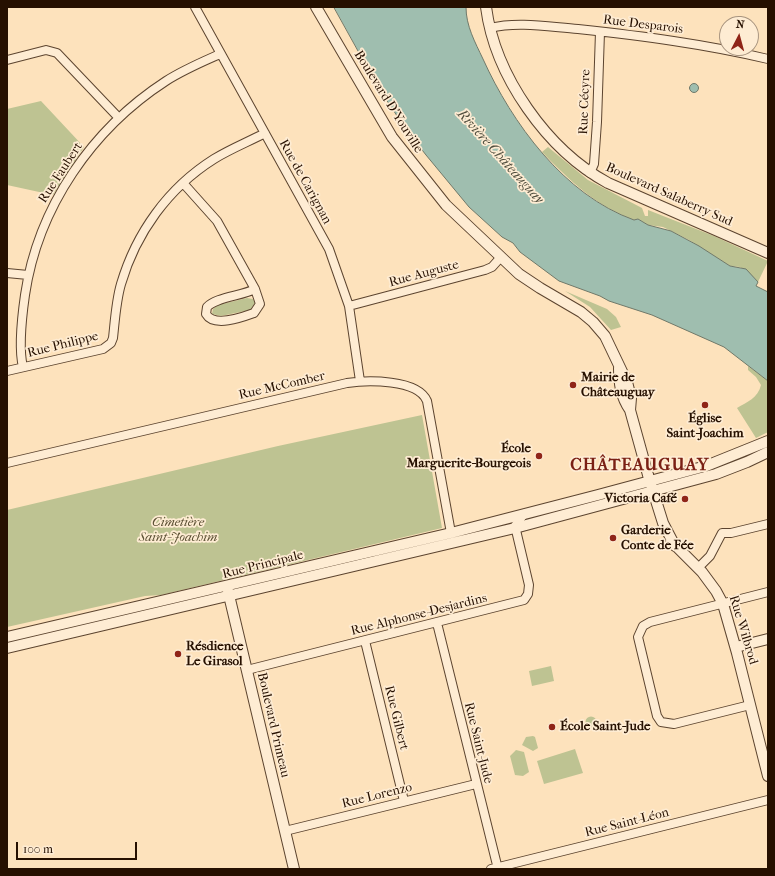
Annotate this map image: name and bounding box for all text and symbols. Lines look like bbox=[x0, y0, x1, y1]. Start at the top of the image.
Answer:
street label: Rue Desparois bbox=[602, 12, 684, 38]
north arrow bbox=[719, 16, 759, 56]
text: N bbox=[735, 18, 745, 31]
street label: Boulevard D'Youville bbox=[350, 48, 426, 156]
street label: Rue Cécyre bbox=[576, 69, 594, 135]
water label: Rivière Châteauguay bbox=[453, 106, 547, 208]
street label: Rue de Carignan bbox=[275, 137, 335, 227]
street label: Rue Faubert bbox=[36, 140, 86, 206]
street label: Boulevard Salaberry Sud bbox=[603, 160, 735, 230]
street label: Rue Auguste bbox=[387, 257, 461, 291]
street label: Rue Philippe bbox=[26, 329, 100, 361]
street label: Rue McComber bbox=[237, 368, 327, 404]
place label: Mairie de Châteauguay bbox=[581, 370, 655, 401]
marker: Mairie de Châteauguay bbox=[568, 380, 578, 390]
marker: Église Saint-Joachim bbox=[700, 400, 710, 410]
place label: Église Saint-Joachim bbox=[667, 411, 743, 442]
place label: École Marguerite-Bourgeois bbox=[407, 441, 531, 472]
marker: École Marguerite-Bourgeois bbox=[534, 451, 544, 461]
district label: CHÂTEAUGUAY bbox=[570, 456, 710, 476]
place label: Victoria Café bbox=[604, 491, 677, 507]
marker: Victoria Café bbox=[680, 494, 690, 504]
park label: Cimetière Saint-Joachim bbox=[139, 515, 217, 546]
place label: Garderie Conte de Fée bbox=[621, 523, 694, 554]
marker: Garderie Conte de Fée bbox=[608, 533, 618, 543]
street label: Rue Principale bbox=[221, 547, 305, 583]
street label: Rue Alphonse-Desjardins bbox=[349, 591, 489, 639]
street label: Rue Wilbrod bbox=[725, 593, 761, 667]
place label: Résdience Le Girasol bbox=[186, 639, 243, 670]
marker: Résdience Le Girasol bbox=[173, 649, 183, 659]
street label: Boulevard Primeau bbox=[253, 671, 293, 779]
street label: Rue Gilbert bbox=[380, 684, 412, 752]
street label: Rue Saint-Jude bbox=[460, 701, 496, 785]
place label: École Saint-Jude bbox=[560, 719, 650, 735]
marker: École Saint-Jude bbox=[547, 722, 557, 732]
street label: Rue Lorenzo bbox=[340, 780, 414, 812]
street label: Rue Saint-Léon bbox=[583, 805, 671, 841]
scale bar bbox=[18, 834, 139, 860]
text: 100 m bbox=[23, 842, 53, 856]

